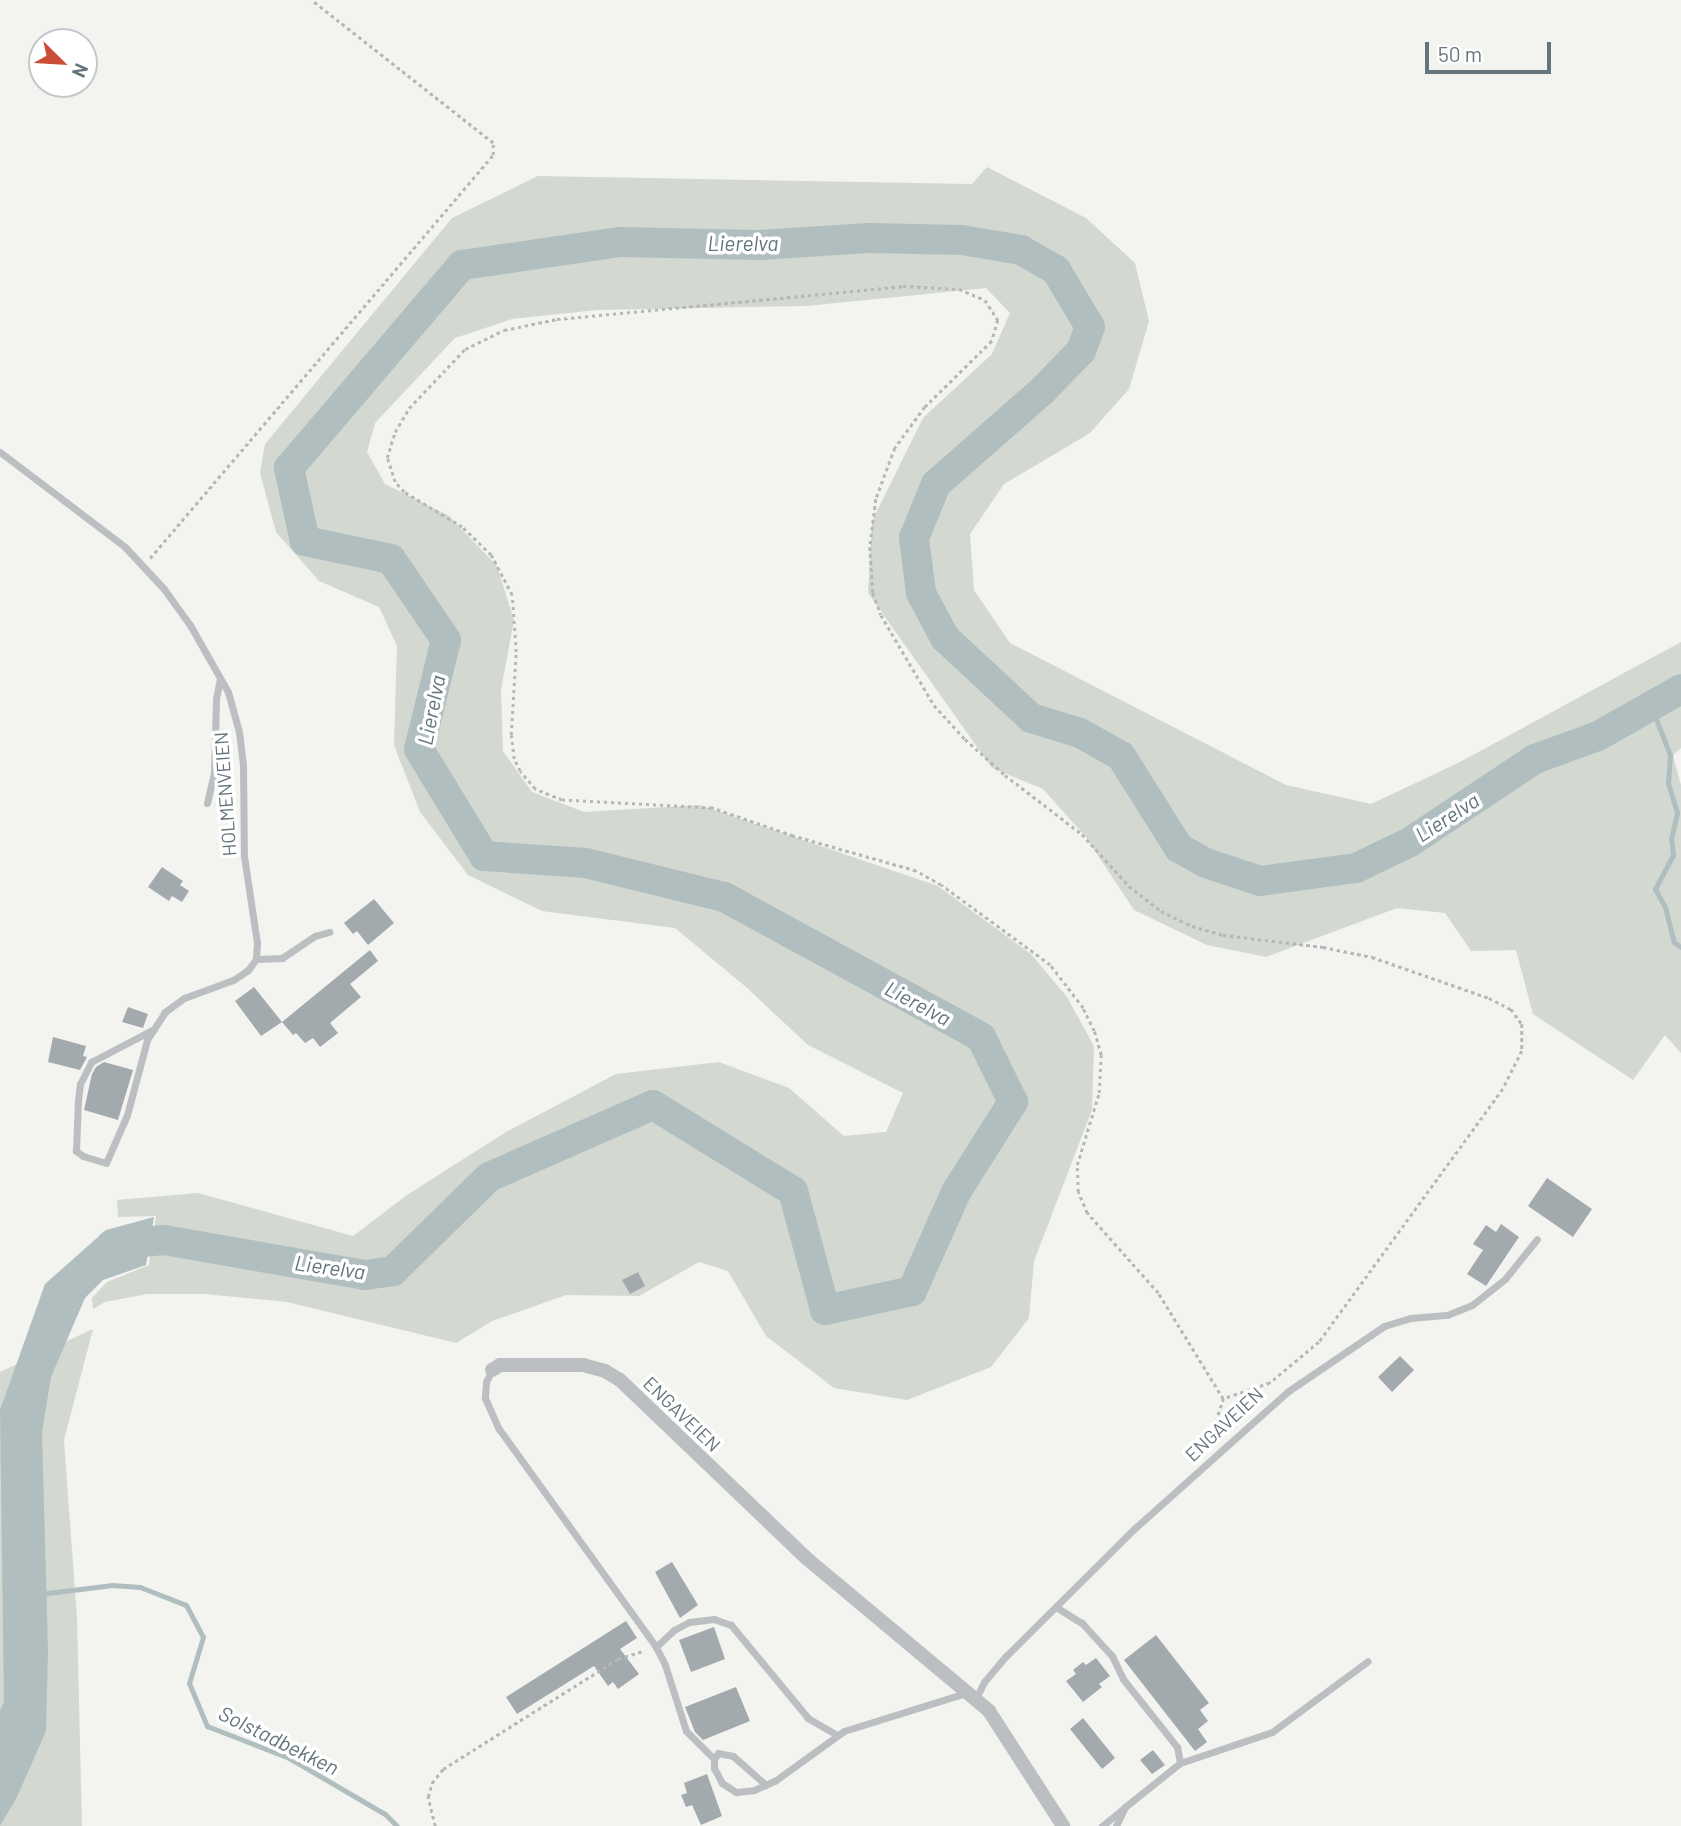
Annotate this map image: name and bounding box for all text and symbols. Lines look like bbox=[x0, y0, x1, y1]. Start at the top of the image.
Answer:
north arrow bbox=[28, 28, 98, 98]
scale bar bbox=[1429, 28, 1555, 72]
text: 50 m bbox=[1438, 41, 1482, 66]
text: N bbox=[68, 60, 94, 81]
water label: Lierelva bbox=[708, 230, 778, 256]
water label: Lierelva bbox=[412, 673, 450, 747]
street label: HOLMENVEIEN bbox=[209, 731, 241, 857]
water label: Lierelva bbox=[1410, 787, 1484, 847]
water label: Lierelva bbox=[881, 975, 955, 1031]
water label: Lierelva bbox=[293, 1250, 367, 1284]
street label: ENGAVEIEN bbox=[639, 1372, 725, 1456]
street label: ENGAVEIEN bbox=[1180, 1382, 1268, 1466]
water label: Solstadbekken bbox=[215, 1700, 343, 1780]

